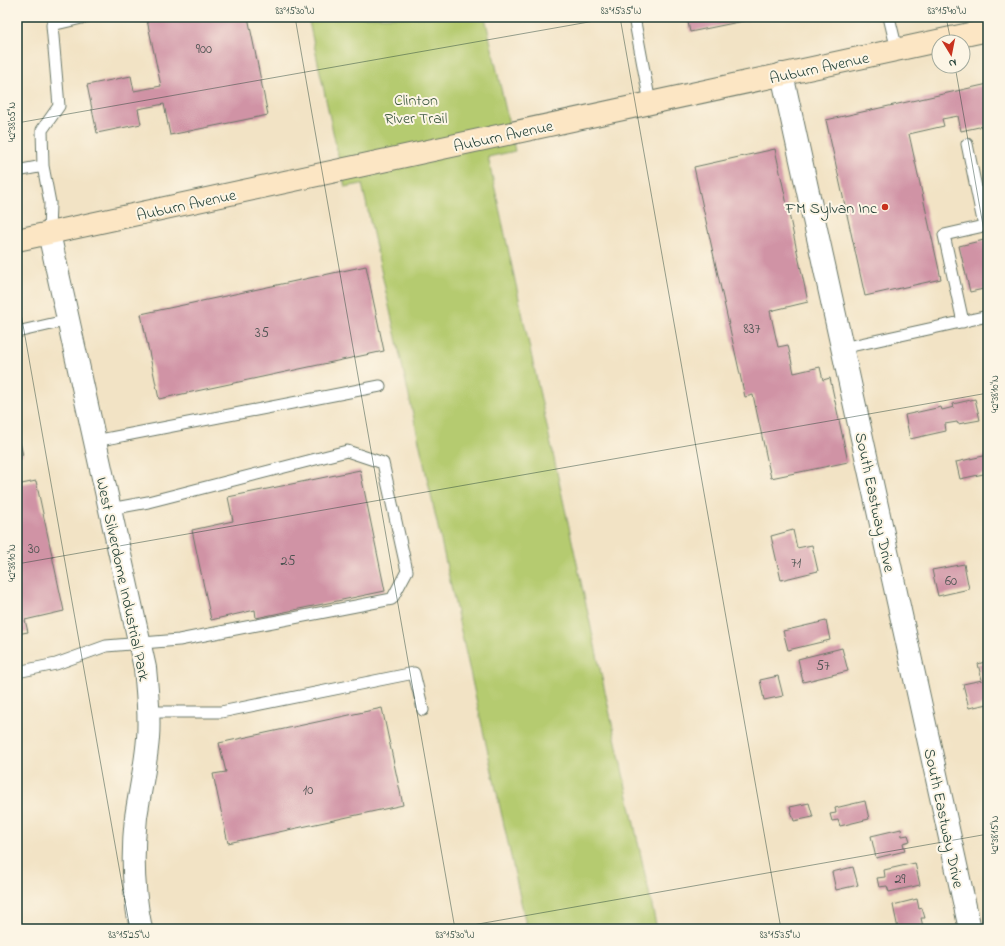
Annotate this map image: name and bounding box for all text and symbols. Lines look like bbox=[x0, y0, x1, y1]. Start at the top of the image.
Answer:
text: 83°15'30"W bbox=[275, 4, 315, 19]
text: 83°15'35"W bbox=[601, 4, 641, 19]
text: 83°15'40"W bbox=[927, 4, 967, 19]
north arrow bbox=[931, 34, 971, 74]
house number: 900 bbox=[196, 39, 212, 60]
street label: Auburn Avenue bbox=[767, 47, 872, 91]
text: N bbox=[948, 54, 958, 71]
park label: Clinton River Trail bbox=[385, 89, 448, 131]
text: 42°38'05"N bbox=[5, 102, 20, 142]
street label: Auburn Avenue bbox=[451, 115, 556, 159]
street label: Auburn Avenue bbox=[134, 184, 239, 228]
place label: FM Sylvan Inc bbox=[785, 197, 878, 221]
marker: FM Sylvan Inc bbox=[880, 202, 890, 212]
house number: 837 bbox=[744, 319, 761, 340]
house number: 35 bbox=[255, 323, 269, 344]
text: 42°38'10"N bbox=[988, 375, 1003, 413]
street label: South Eastway Drive bbox=[848, 430, 901, 575]
street label: West Silverdome Industrial Park bbox=[89, 475, 156, 685]
house number: 30 bbox=[28, 539, 40, 560]
text: 42°38'10"N bbox=[5, 544, 20, 582]
house number: 25 bbox=[281, 551, 295, 572]
house number: 71 bbox=[791, 553, 802, 574]
house number: 60 bbox=[945, 571, 957, 592]
house number: 57 bbox=[816, 656, 830, 677]
street label: South Eastway Drive bbox=[917, 746, 970, 891]
house number: 10 bbox=[303, 780, 313, 801]
text: 42°38'15"N bbox=[988, 815, 1003, 854]
house number: 29 bbox=[894, 869, 906, 890]
text: 83°15'25"W bbox=[108, 928, 150, 943]
text: 83°15'30"W bbox=[435, 928, 475, 943]
text: 83°15'35"W bbox=[760, 928, 800, 943]

